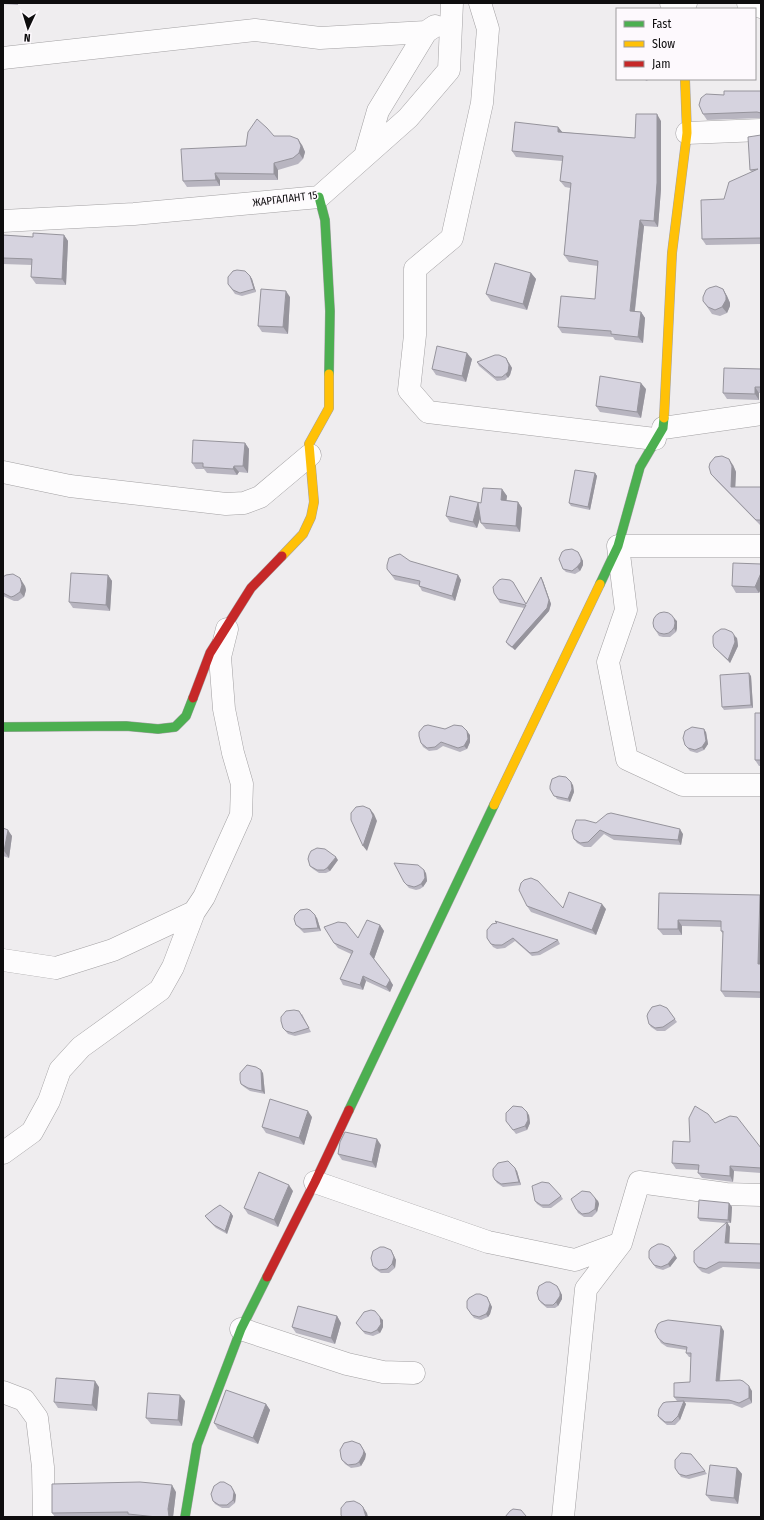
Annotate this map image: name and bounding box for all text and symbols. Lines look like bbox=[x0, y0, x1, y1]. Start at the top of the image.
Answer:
north arrow bbox=[8, 8, 48, 48]
legend bbox=[616, 8, 756, 80]
text: Fast bbox=[652, 17, 671, 31]
text: N bbox=[24, 31, 31, 44]
text: Slow bbox=[652, 37, 675, 51]
text: Jam bbox=[652, 57, 670, 71]
street label: ЖАРГАЛАНТ 15 bbox=[252, 189, 318, 209]

